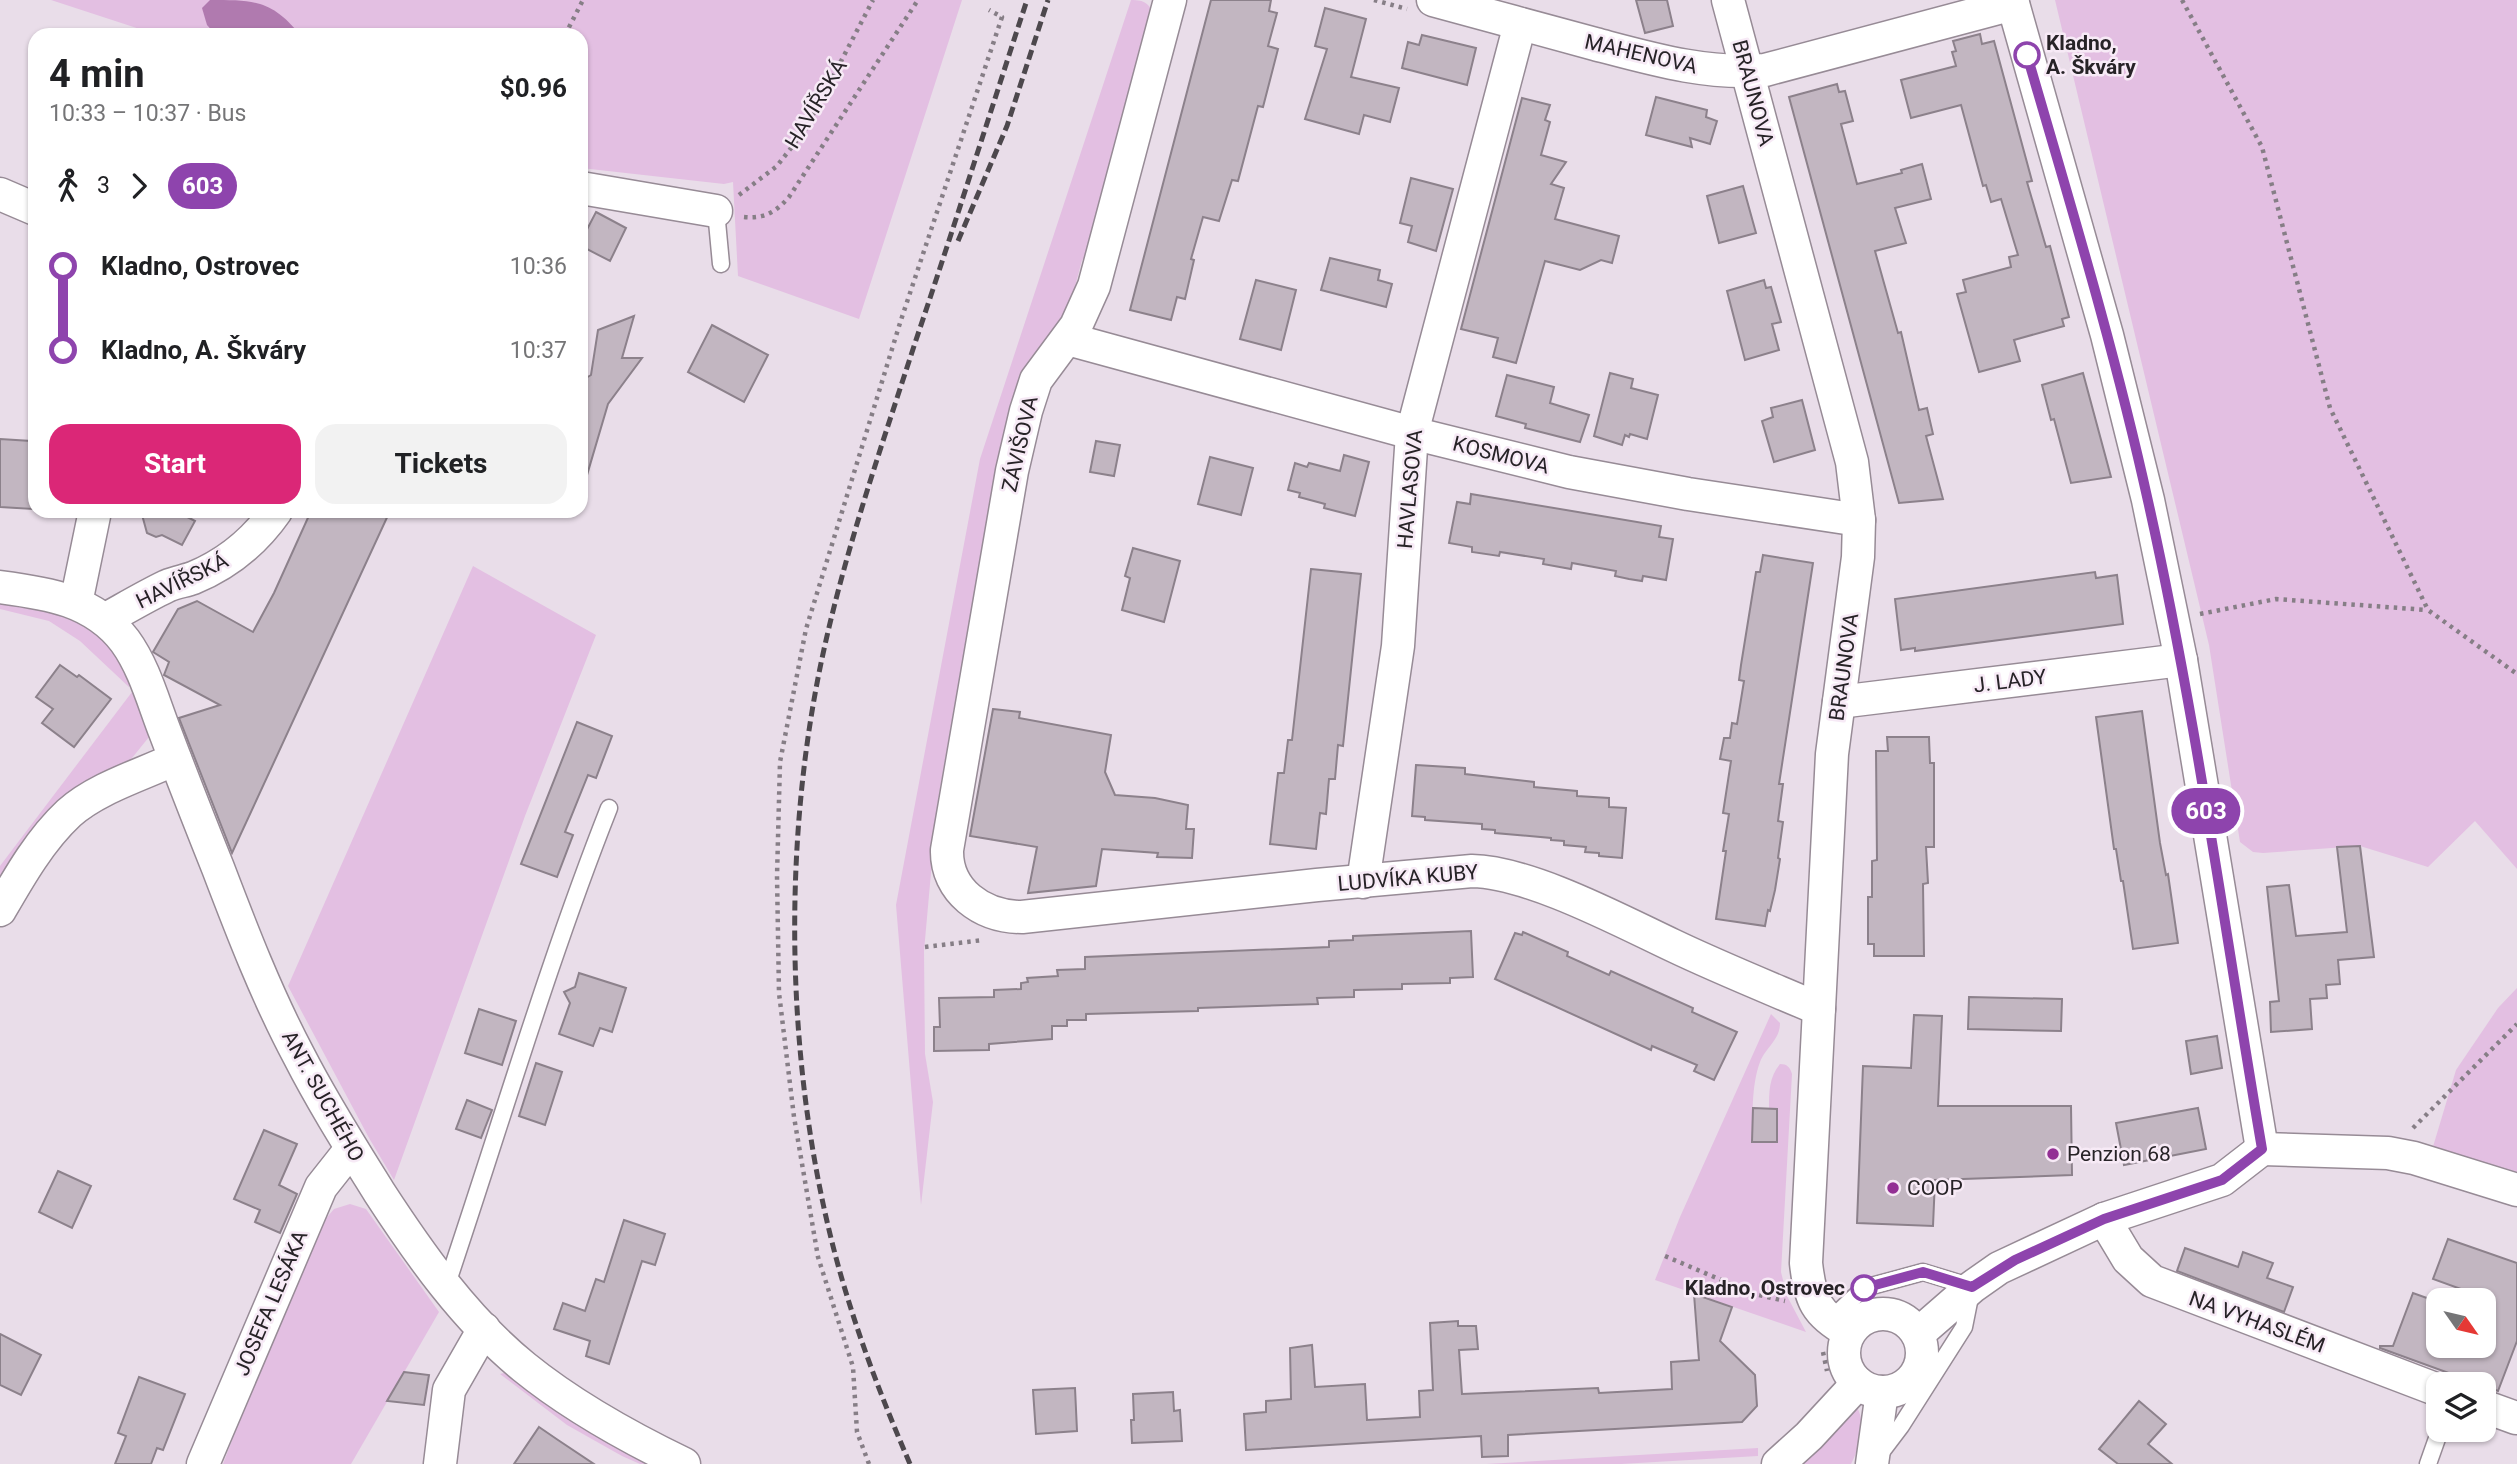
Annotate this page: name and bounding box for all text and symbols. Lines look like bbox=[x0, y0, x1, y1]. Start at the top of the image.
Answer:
street label: MAHENOVA bbox=[1582, 29, 1700, 79]
place label: Kladno, A. Škváry bbox=[2046, 31, 2136, 79]
street label: BRAUNOVA bbox=[1727, 37, 1779, 149]
marker: Kladno, A. Škváry bbox=[2014, 42, 2040, 68]
text: 4 min bbox=[49, 52, 145, 96]
street label: HAVÍŘSKÁ bbox=[780, 55, 852, 153]
text: $0.96 bbox=[500, 73, 567, 103]
text: 10:33 – 10:37 · Bus bbox=[49, 100, 246, 127]
icon: walk bbox=[49, 167, 87, 205]
icon: forward bbox=[120, 167, 158, 205]
text: 3 bbox=[97, 172, 110, 199]
text: 603 bbox=[182, 172, 223, 200]
text: Kladno, Ostrovec bbox=[101, 251, 299, 281]
text: 10:36 bbox=[510, 253, 567, 280]
text: Kladno, A. Škváry bbox=[101, 335, 306, 365]
text: 10:37 bbox=[510, 337, 567, 364]
street label: ZÁVIŠOVA bbox=[997, 393, 1043, 494]
button: Start bbox=[49, 424, 301, 504]
button: Tickets bbox=[315, 424, 567, 504]
street label: HAVLASOVA bbox=[1393, 428, 1427, 550]
street label: KOSMOVA bbox=[1450, 431, 1552, 479]
street label: HAVÍŘSKÁ bbox=[132, 548, 232, 614]
street label: BRAUNOVA bbox=[1825, 611, 1863, 722]
street label: J. LADY bbox=[1972, 665, 2048, 697]
line badge: 603 bbox=[2166, 788, 2246, 834]
text: 603 bbox=[2185, 797, 2227, 825]
street label: LUDVÍKA KUBY bbox=[1337, 860, 1480, 896]
street label: ANT. SUCHÉHO bbox=[277, 1027, 369, 1165]
place label: Penzion 68 bbox=[2067, 1142, 2171, 1166]
marker: Penzion 68 bbox=[2045, 1146, 2061, 1162]
place label: COOP bbox=[1907, 1176, 1963, 1200]
marker: COOP bbox=[1885, 1180, 1901, 1196]
street label: JOSEFA LESÁKA bbox=[230, 1226, 313, 1379]
marker: Kladno, Ostrovec bbox=[1851, 1275, 1877, 1301]
place label: Kladno, Ostrovec bbox=[1685, 1276, 1845, 1300]
street label: NA VYHASLÉM bbox=[2186, 1286, 2328, 1358]
north arrow bbox=[2426, 1288, 2496, 1358]
map controls bbox=[2426, 1288, 2496, 1442]
button: layers bbox=[2426, 1372, 2496, 1442]

